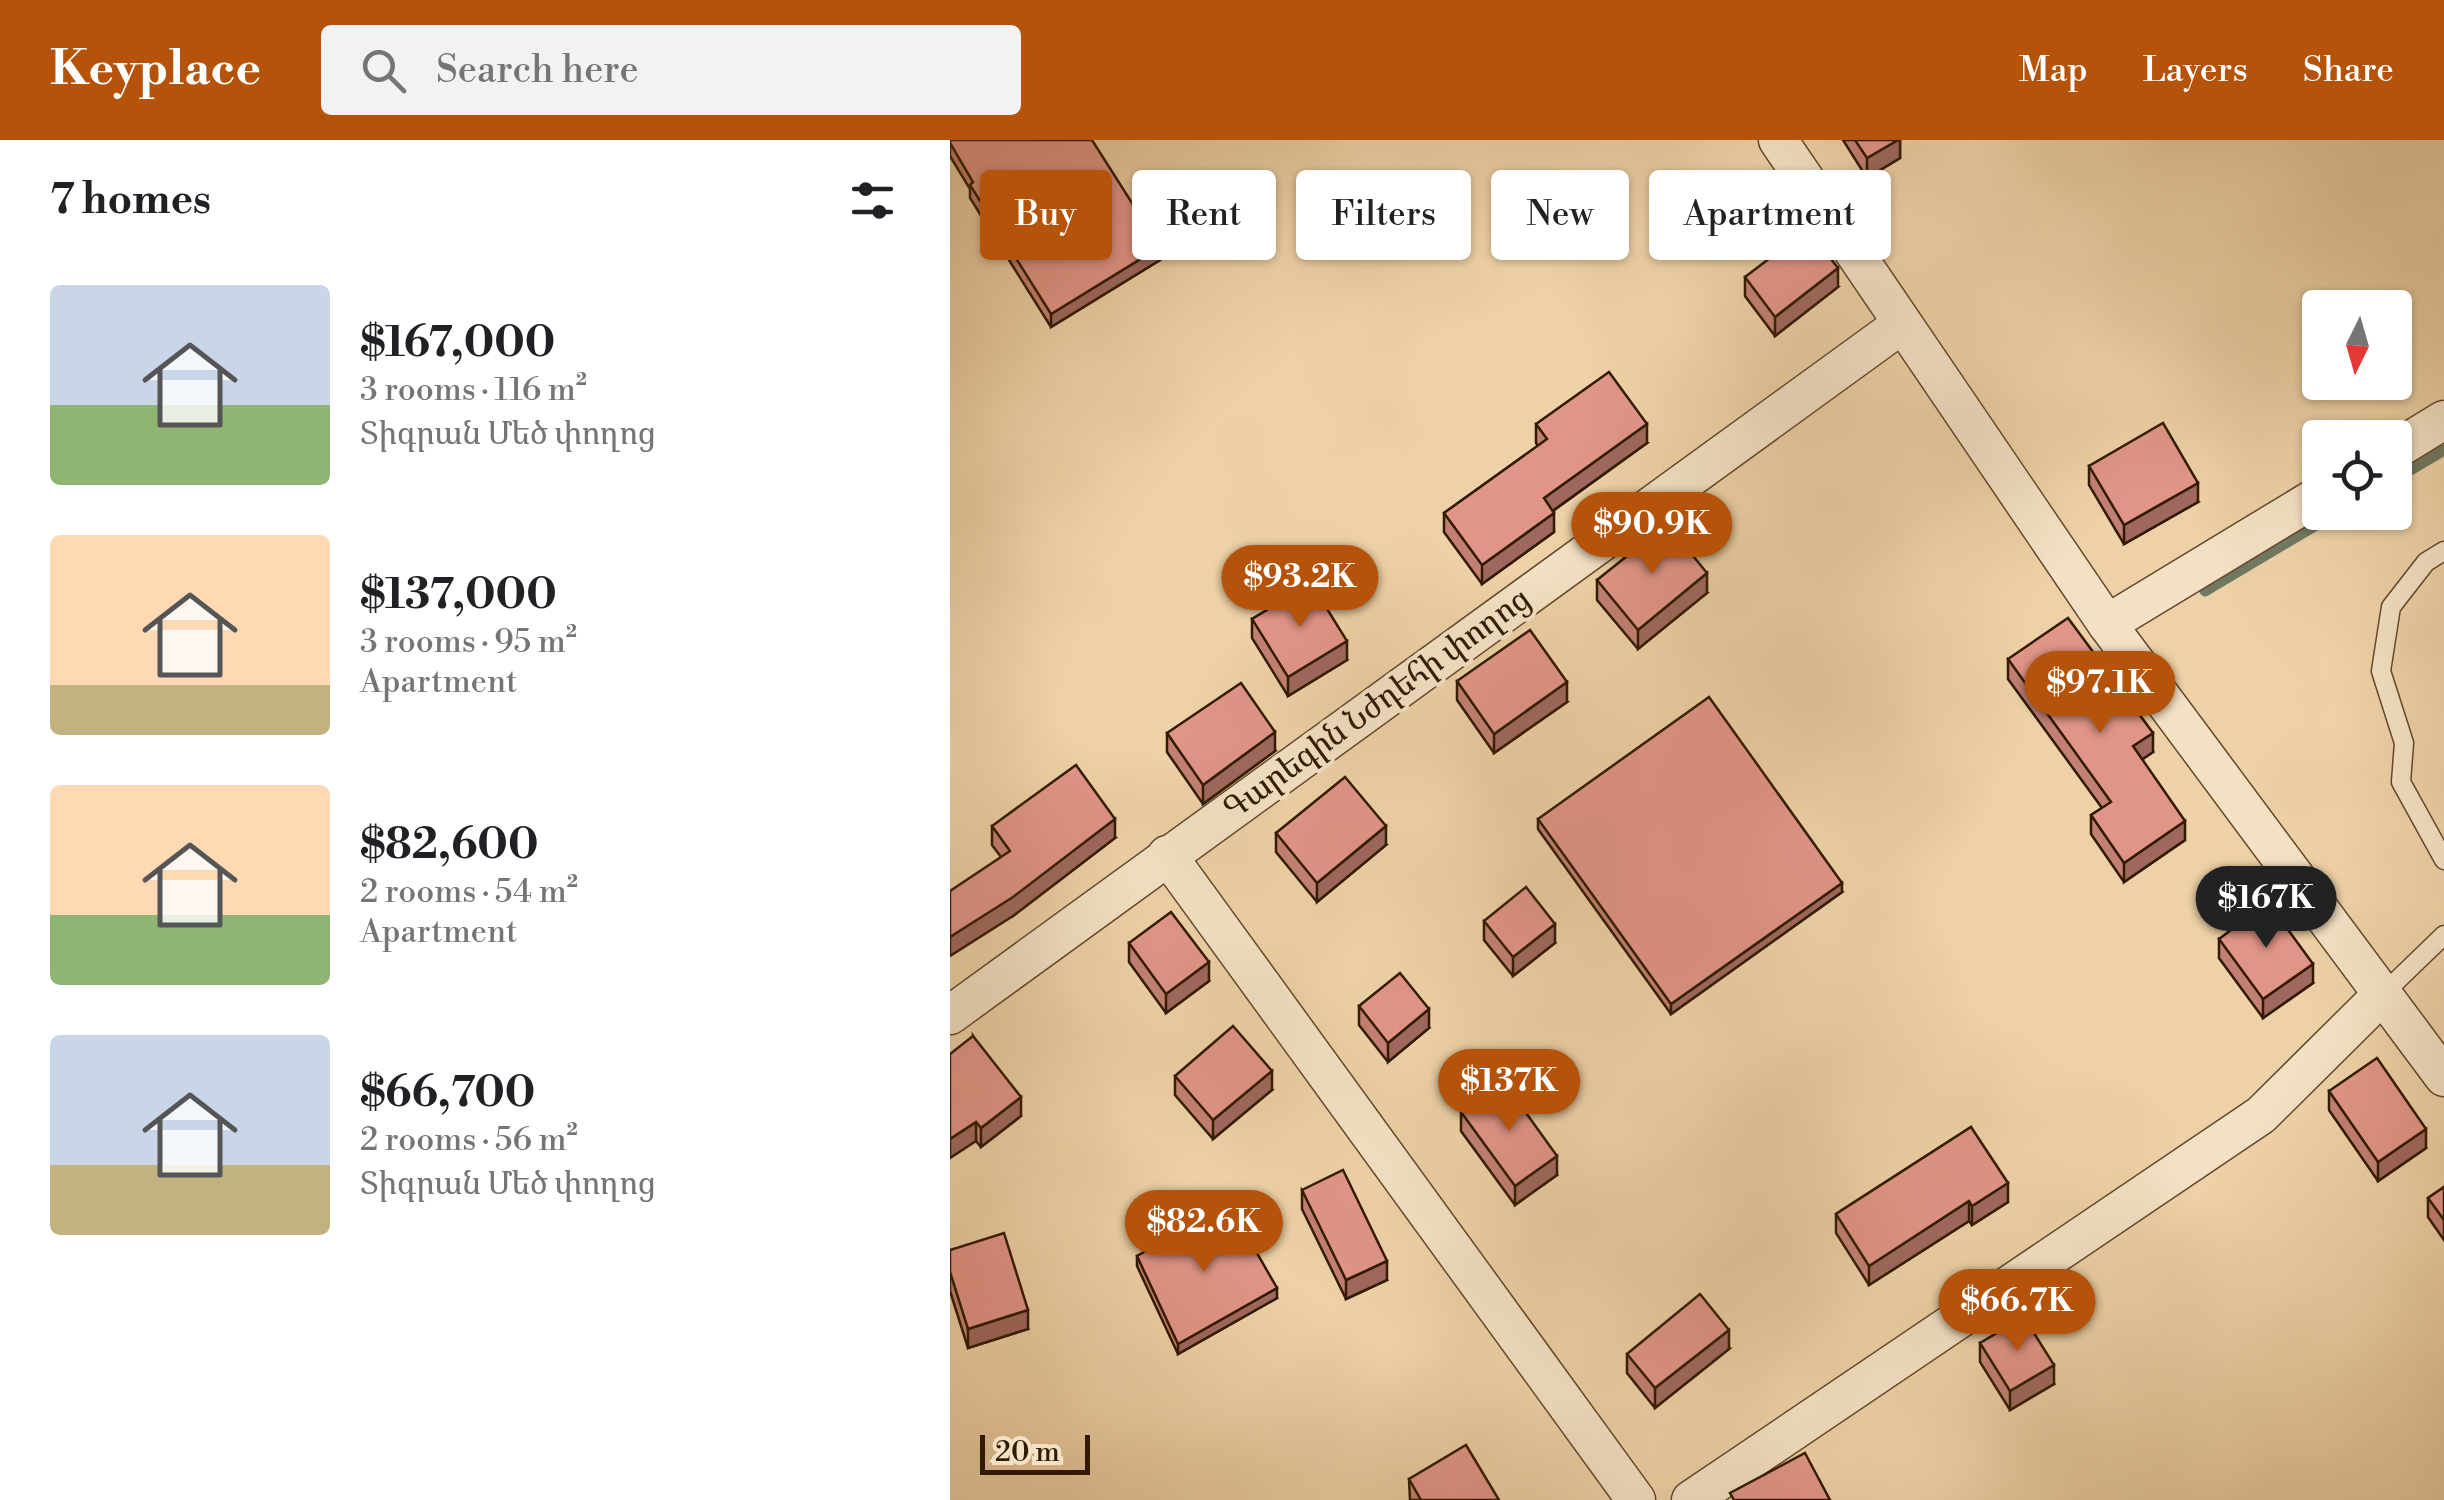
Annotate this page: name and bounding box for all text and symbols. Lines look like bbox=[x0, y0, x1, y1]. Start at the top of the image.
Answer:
search box bbox=[321, 25, 1021, 115]
text: Keyplace bbox=[50, 40, 261, 100]
icon: search bbox=[356, 43, 411, 98]
text: Search here bbox=[436, 47, 639, 94]
text: Map bbox=[2019, 49, 2088, 92]
text: Layers bbox=[2143, 49, 2248, 92]
text: Share bbox=[2303, 49, 2394, 92]
chip: Buy bbox=[980, 170, 1112, 260]
chip: Rent bbox=[1132, 170, 1276, 260]
chip: Filters bbox=[1296, 170, 1471, 260]
chip: New bbox=[1491, 170, 1629, 260]
chip: Apartment bbox=[1649, 170, 1891, 260]
icon: filters bbox=[845, 173, 900, 228]
text: 7 homes bbox=[50, 174, 211, 227]
north arrow bbox=[2302, 290, 2412, 400]
map controls bbox=[2302, 290, 2412, 530]
text: $167,000 bbox=[360, 317, 555, 370]
icon: home bbox=[130, 325, 250, 445]
text: 3 rooms · 116 m² bbox=[360, 370, 587, 410]
text: Տիգրան Մեծ փողոց bbox=[360, 414, 656, 454]
button: locate bbox=[2302, 420, 2412, 530]
pin: $90.9K bbox=[1571, 492, 1733, 577]
text: $90.9K bbox=[1593, 504, 1711, 544]
pin: $93.2K bbox=[1219, 545, 1381, 630]
text: $93.2K bbox=[1243, 557, 1357, 597]
text: $137,000 bbox=[360, 569, 557, 622]
icon: home bbox=[130, 575, 250, 695]
street label: Գարեգին Նժդեհի փողոց bbox=[1216, 579, 1538, 829]
text: 3 rooms · 95 m² bbox=[360, 622, 577, 662]
pin: $97.1K bbox=[2019, 651, 2181, 736]
text: Apartment bbox=[360, 662, 517, 702]
text: $97.1K bbox=[2047, 663, 2153, 703]
text: $82,600 bbox=[360, 819, 538, 872]
icon: home bbox=[130, 825, 250, 945]
pin: $167K bbox=[2196, 866, 2336, 951]
text: 2 rooms · 54 m² bbox=[360, 872, 578, 912]
text: $167K bbox=[2218, 878, 2314, 918]
text: Apartment bbox=[360, 912, 517, 952]
pin: $137K bbox=[1439, 1049, 1579, 1134]
text: $137K bbox=[1460, 1061, 1558, 1101]
text: $66,700 bbox=[360, 1067, 535, 1120]
icon: home bbox=[130, 1075, 250, 1195]
text: 2 rooms · 56 m² bbox=[360, 1120, 578, 1160]
text: Տիգրան Մեծ փողոց bbox=[360, 1164, 656, 1204]
pin: $82.6K bbox=[1123, 1190, 1285, 1275]
text: $82.6K bbox=[1147, 1202, 1261, 1242]
pin: $66.7K bbox=[1936, 1269, 2098, 1354]
text: $66.7K bbox=[1961, 1281, 2073, 1321]
scale bar bbox=[980, 1430, 1090, 1474]
text: 20 m bbox=[995, 1435, 1060, 1470]

